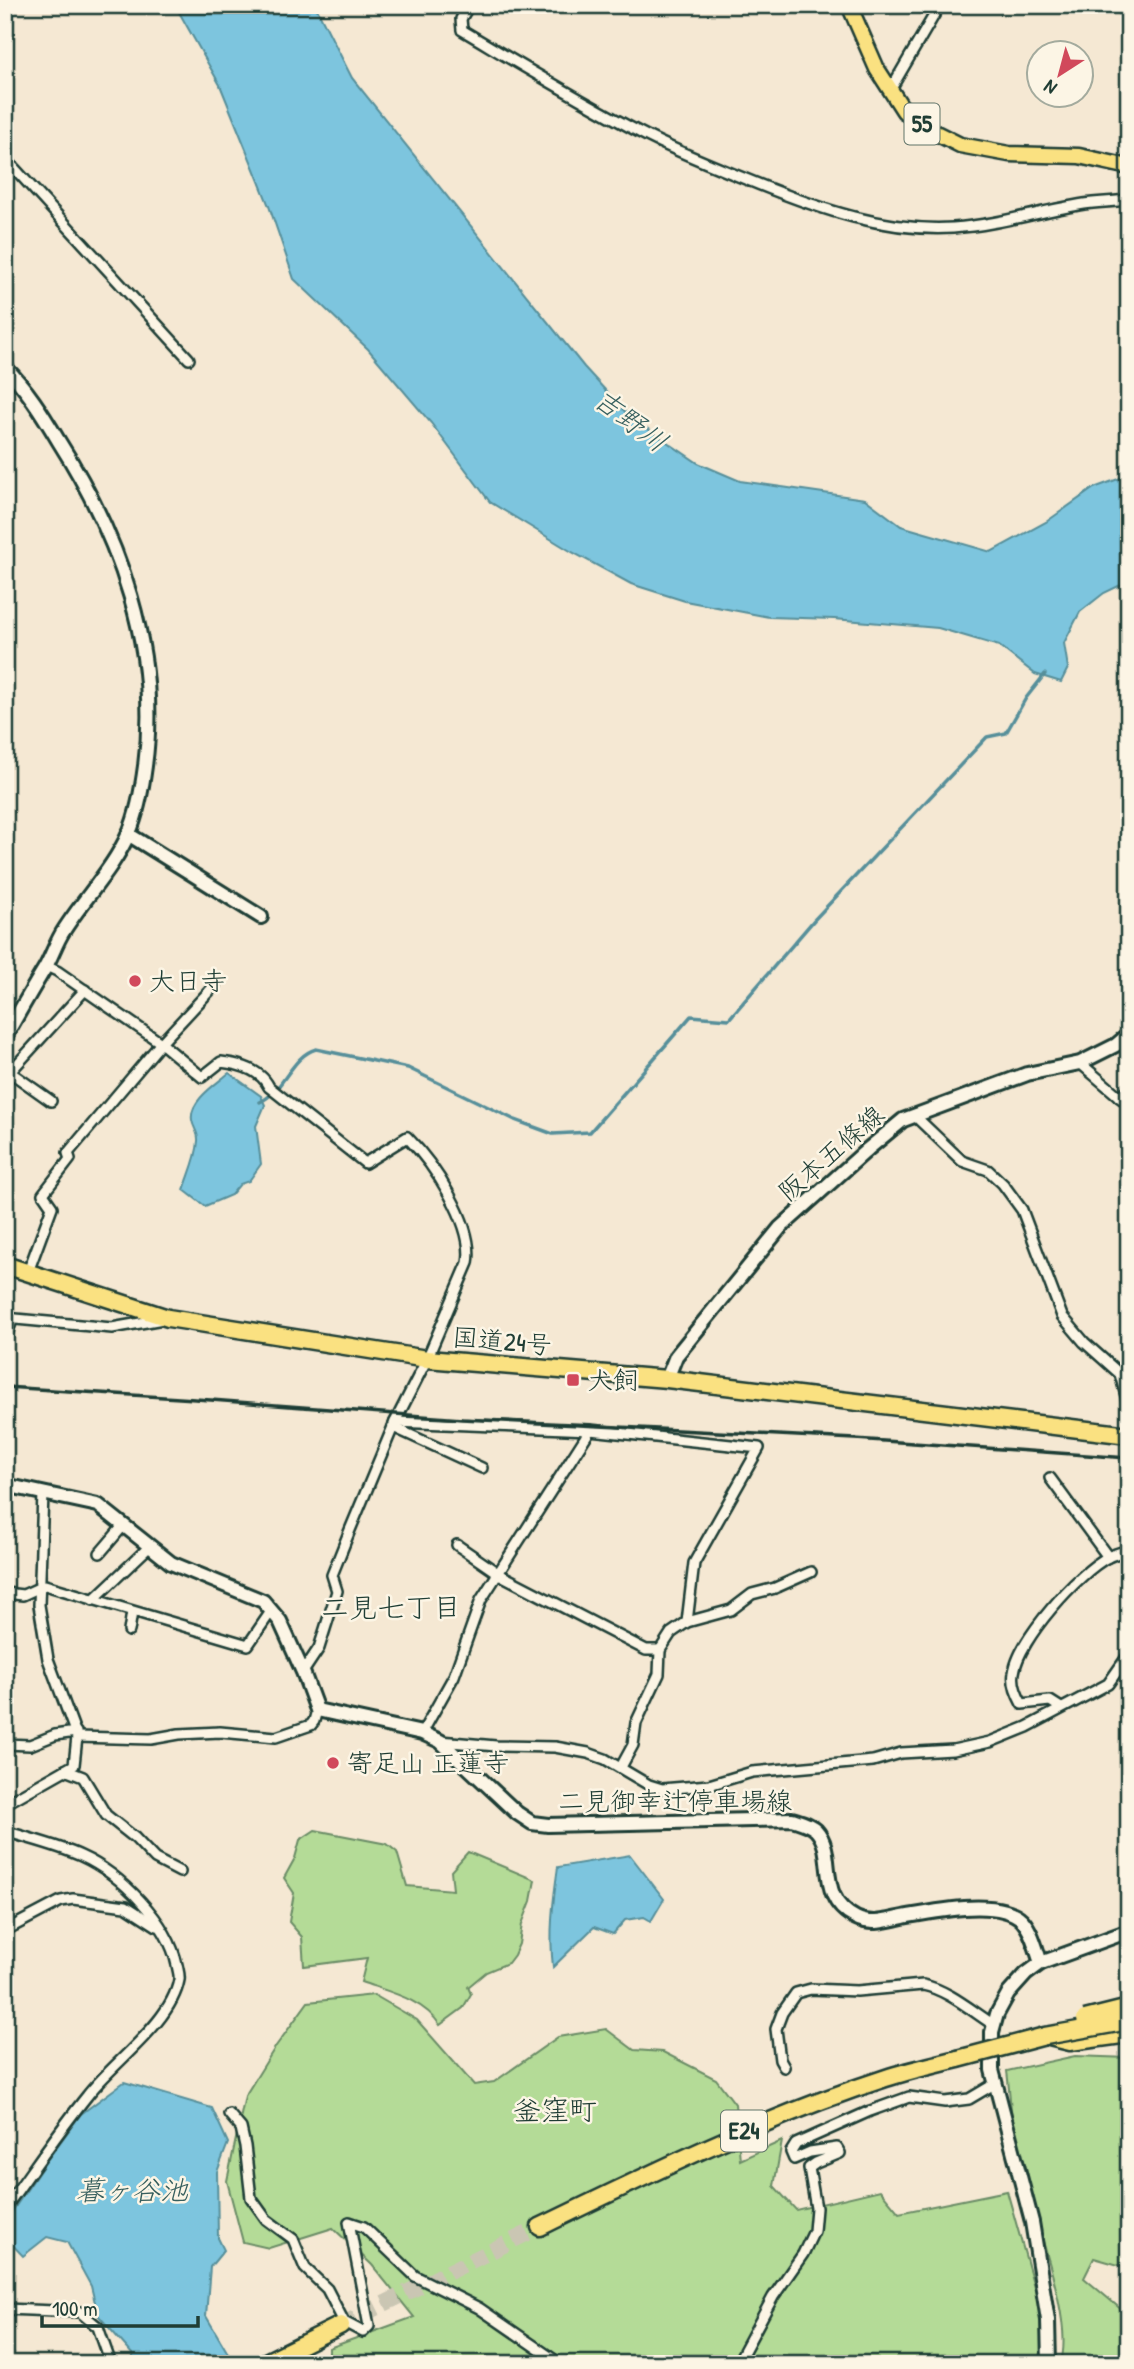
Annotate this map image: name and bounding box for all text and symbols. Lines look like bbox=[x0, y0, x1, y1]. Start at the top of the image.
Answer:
north arrow bbox=[1026, 38, 1096, 108]
text: N bbox=[1038, 74, 1062, 101]
road number: 55 bbox=[904, 104, 940, 144]
water label: 吉野川 bbox=[586, 380, 676, 460]
place label: 大日寺 bbox=[149, 963, 227, 998]
marker: 大日寺 bbox=[127, 973, 143, 989]
street label: 阪本五條線 bbox=[770, 1097, 891, 1208]
street label: 国道24号 bbox=[451, 1319, 553, 1362]
place label: 犬飼 bbox=[587, 1362, 639, 1397]
marker: 犬飼 bbox=[565, 1372, 581, 1388]
district label: 二見七丁目 bbox=[321, 1588, 461, 1626]
place label: 寄足山 正蓮寺 bbox=[347, 1745, 509, 1780]
marker: 寄足山 正蓮寺 bbox=[325, 1755, 341, 1771]
street label: 二見御幸辻停車場線 bbox=[558, 1783, 792, 1818]
district label: 釜窪町 bbox=[513, 2091, 597, 2129]
road number: E24 bbox=[721, 2110, 767, 2152]
water label: 暮ヶ谷池 bbox=[76, 2171, 189, 2209]
scale bar bbox=[42, 2285, 198, 2329]
text: 100 m bbox=[52, 2294, 98, 2323]

